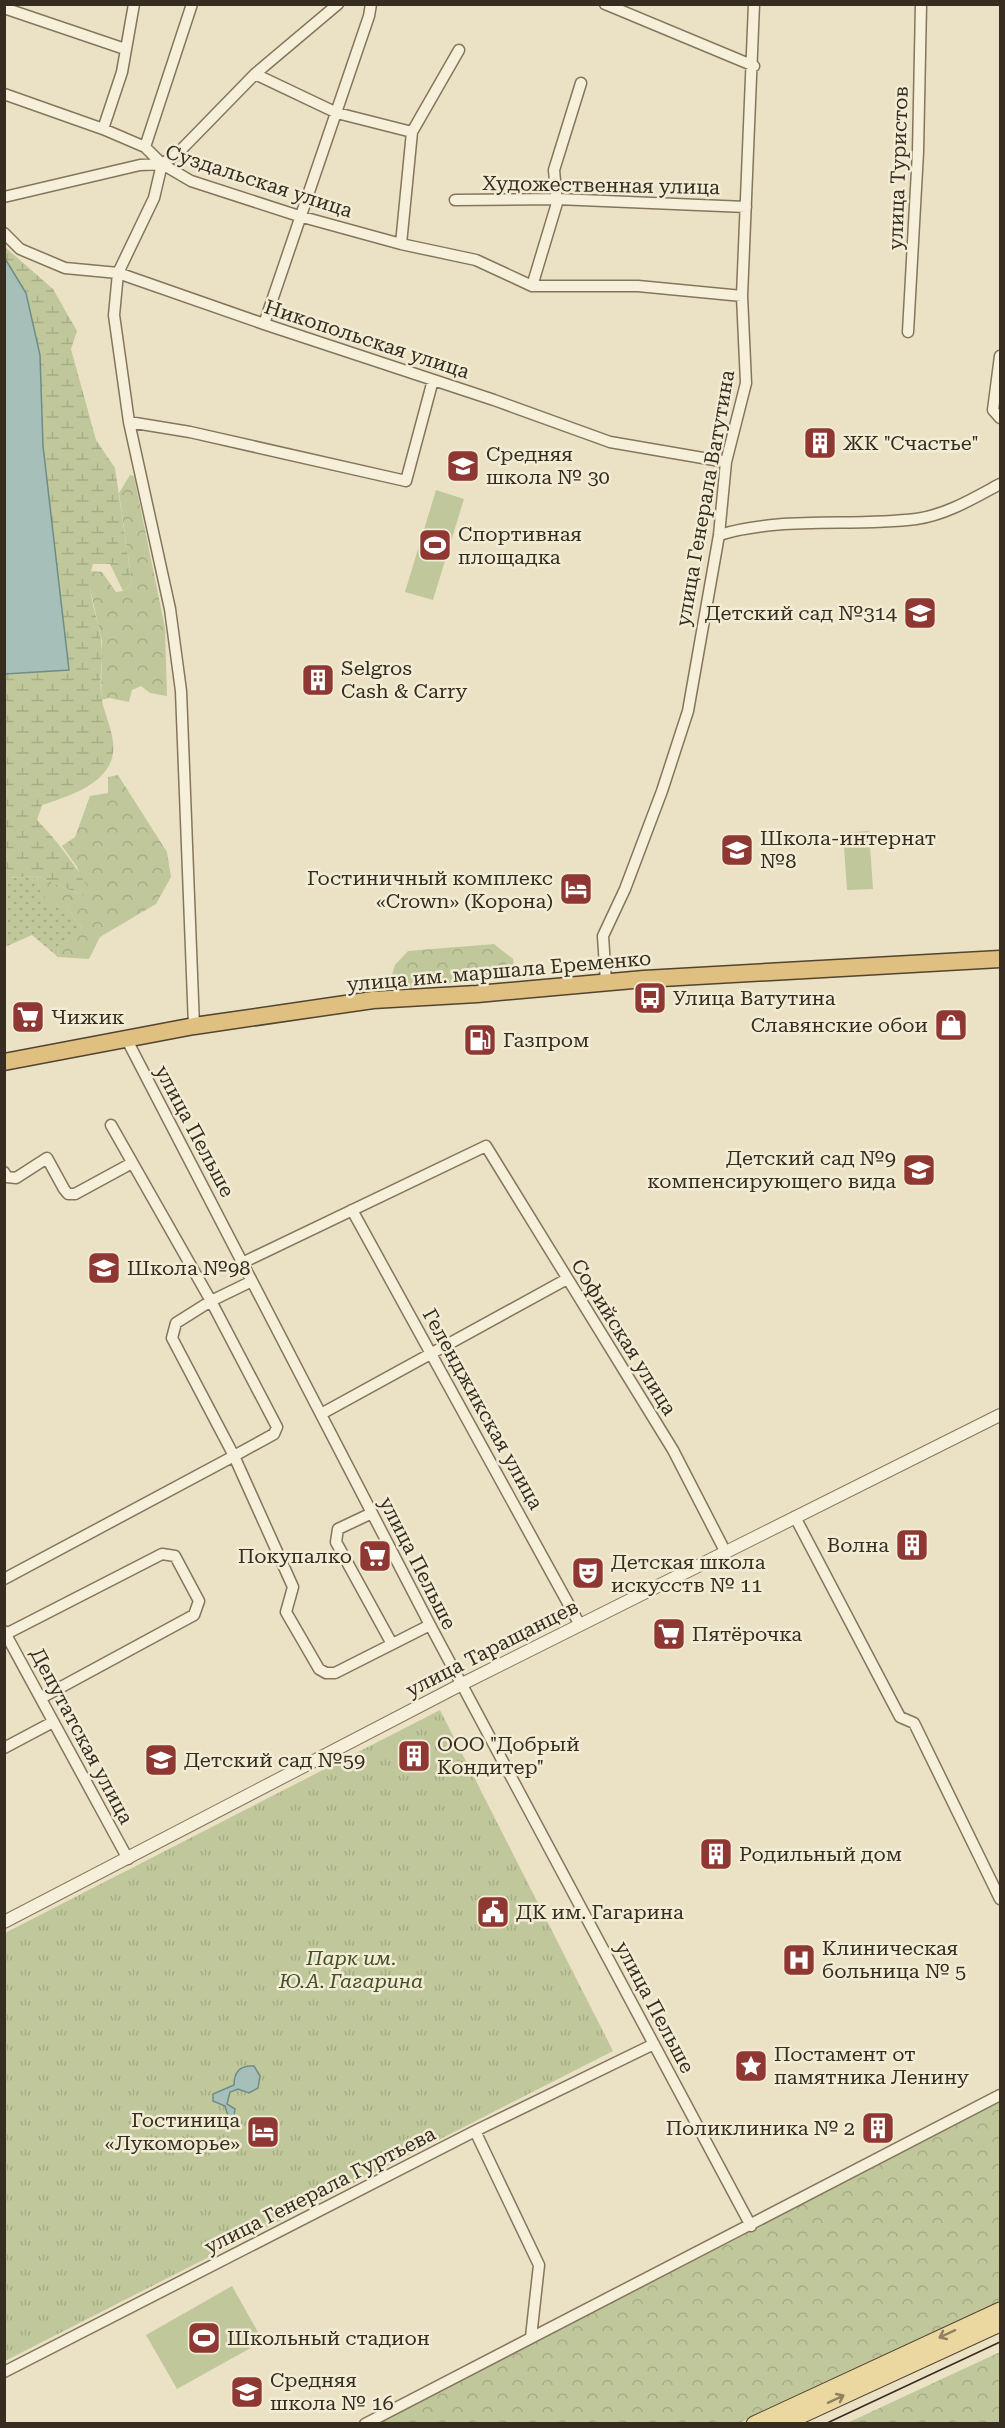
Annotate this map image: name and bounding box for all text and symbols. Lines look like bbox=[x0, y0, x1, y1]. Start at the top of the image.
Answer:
street label: улица Туристов bbox=[883, 86, 913, 250]
street label: Суздальская улица bbox=[162, 139, 356, 223]
street label: Художественная улица bbox=[482, 171, 720, 199]
street label: Никопольская улица bbox=[261, 294, 473, 384]
street label: улица Генерала Ватутина bbox=[671, 368, 739, 628]
building icon: ЖК "Счастье" bbox=[802, 425, 838, 461]
place label: ЖК "Счастье" bbox=[843, 431, 979, 455]
place label: Средняя школа № 30 bbox=[486, 442, 610, 489]
school or university icon: Средняя школа № 30 bbox=[445, 448, 481, 484]
place label: Спортивная площадка bbox=[458, 522, 582, 569]
sports icon: Спортивная площадка bbox=[417, 527, 453, 563]
school or university icon: Детский сад №314 bbox=[902, 595, 938, 631]
place label: Детский сад №314 bbox=[705, 601, 898, 625]
place label: Selgros Cash & Carry bbox=[341, 656, 468, 703]
building icon: Selgros Cash & Carry bbox=[300, 662, 336, 698]
place label: Школа-интернат №8 bbox=[760, 826, 936, 873]
school or university icon: Школа-интернат №8 bbox=[719, 832, 755, 868]
place label: Гостиничный комплекс «Crown» (Корона) bbox=[307, 866, 553, 913]
hotel icon: Гостиничный комплекс «Crown» (Корона) bbox=[558, 871, 594, 907]
street label: улица им. маршала Еременко bbox=[346, 946, 652, 996]
bus stop icon: Улица Ватутина bbox=[632, 980, 668, 1016]
place label: Улица Ватутина bbox=[673, 986, 836, 1010]
supermarket icon: Чижик bbox=[10, 999, 46, 1035]
place label: Чижик bbox=[51, 1005, 125, 1029]
shop icon: Славянские обои bbox=[933, 1007, 969, 1043]
place label: Славянские обои bbox=[751, 1013, 928, 1037]
fuel station icon: Газпром bbox=[462, 1022, 498, 1058]
place label: Газпром bbox=[503, 1028, 589, 1052]
street label: улица Пельше bbox=[150, 1061, 240, 1201]
place label: Детский сад №9 компенсирующего вида bbox=[647, 1146, 896, 1193]
school or university icon: Детский сад №9 компенсирующего вида bbox=[901, 1152, 937, 1188]
school or university icon: Школа №98 bbox=[86, 1250, 122, 1286]
street label: Софийская улица bbox=[566, 1254, 682, 1420]
place label: Школа №98 bbox=[127, 1256, 250, 1280]
street label: Геленджикская улица bbox=[418, 1304, 548, 1514]
street label: улица Пельше bbox=[374, 1493, 462, 1633]
building icon: Волна bbox=[894, 1527, 930, 1563]
place label: Волна bbox=[827, 1533, 889, 1557]
supermarket icon: Покупалко bbox=[357, 1538, 393, 1574]
place label: Покупалко bbox=[238, 1544, 352, 1568]
place label: Детская школа искусств № 11 bbox=[611, 1550, 766, 1597]
theatre icon: Детская школа искусств № 11 bbox=[570, 1555, 606, 1591]
street label: улица Таращанцев bbox=[402, 1594, 582, 1702]
supermarket icon: Пятёрочка bbox=[651, 1616, 687, 1652]
place label: Пятёрочка bbox=[692, 1622, 802, 1646]
street label: Депутатская улица bbox=[25, 1644, 139, 1828]
place label: ООО "Добрый Кондитер" bbox=[437, 1732, 580, 1779]
building icon: ООО "Добрый Кондитер" bbox=[396, 1738, 432, 1774]
school or university icon: Детский сад №59 bbox=[143, 1742, 179, 1778]
place label: Детский сад №59 bbox=[184, 1748, 365, 1772]
building icon: Родильный дом bbox=[698, 1836, 734, 1872]
place label: Родильный дом bbox=[739, 1842, 902, 1866]
public building icon: ДК им. Гагарина bbox=[475, 1894, 511, 1930]
place label: ДК им. Гагарина bbox=[516, 1900, 684, 1924]
place label: Клиническая больница № 5 bbox=[822, 1936, 966, 1983]
street label: улица Пельше bbox=[610, 1937, 700, 2077]
hospital icon: Клиническая больница № 5 bbox=[781, 1942, 817, 1978]
park label: Парк им. Ю.А. Гагарина bbox=[278, 1946, 423, 1993]
place label: Постамент от памятника Ленину bbox=[774, 2042, 969, 2089]
place icon: Постамент от памятника Ленину bbox=[733, 2048, 769, 2084]
place label: Гостиница «Лукоморье» bbox=[105, 2108, 240, 2155]
building icon: Поликлиника № 2 bbox=[860, 2110, 896, 2146]
hotel icon: Гостиница «Лукоморье» bbox=[245, 2114, 281, 2150]
place label: Поликлиника № 2 bbox=[666, 2116, 855, 2140]
street label: улица Генерала Гуртьева bbox=[200, 2121, 440, 2259]
sports icon: Школьный стадион bbox=[186, 2320, 222, 2356]
place label: Школьный стадион bbox=[227, 2326, 430, 2350]
one-way arrow bbox=[939, 2329, 957, 2341]
place label: Средняя школа № 16 bbox=[270, 2368, 394, 2415]
school or university icon: Средняя школа № 16 bbox=[229, 2374, 265, 2410]
one-way arrow bbox=[827, 2393, 845, 2404]

